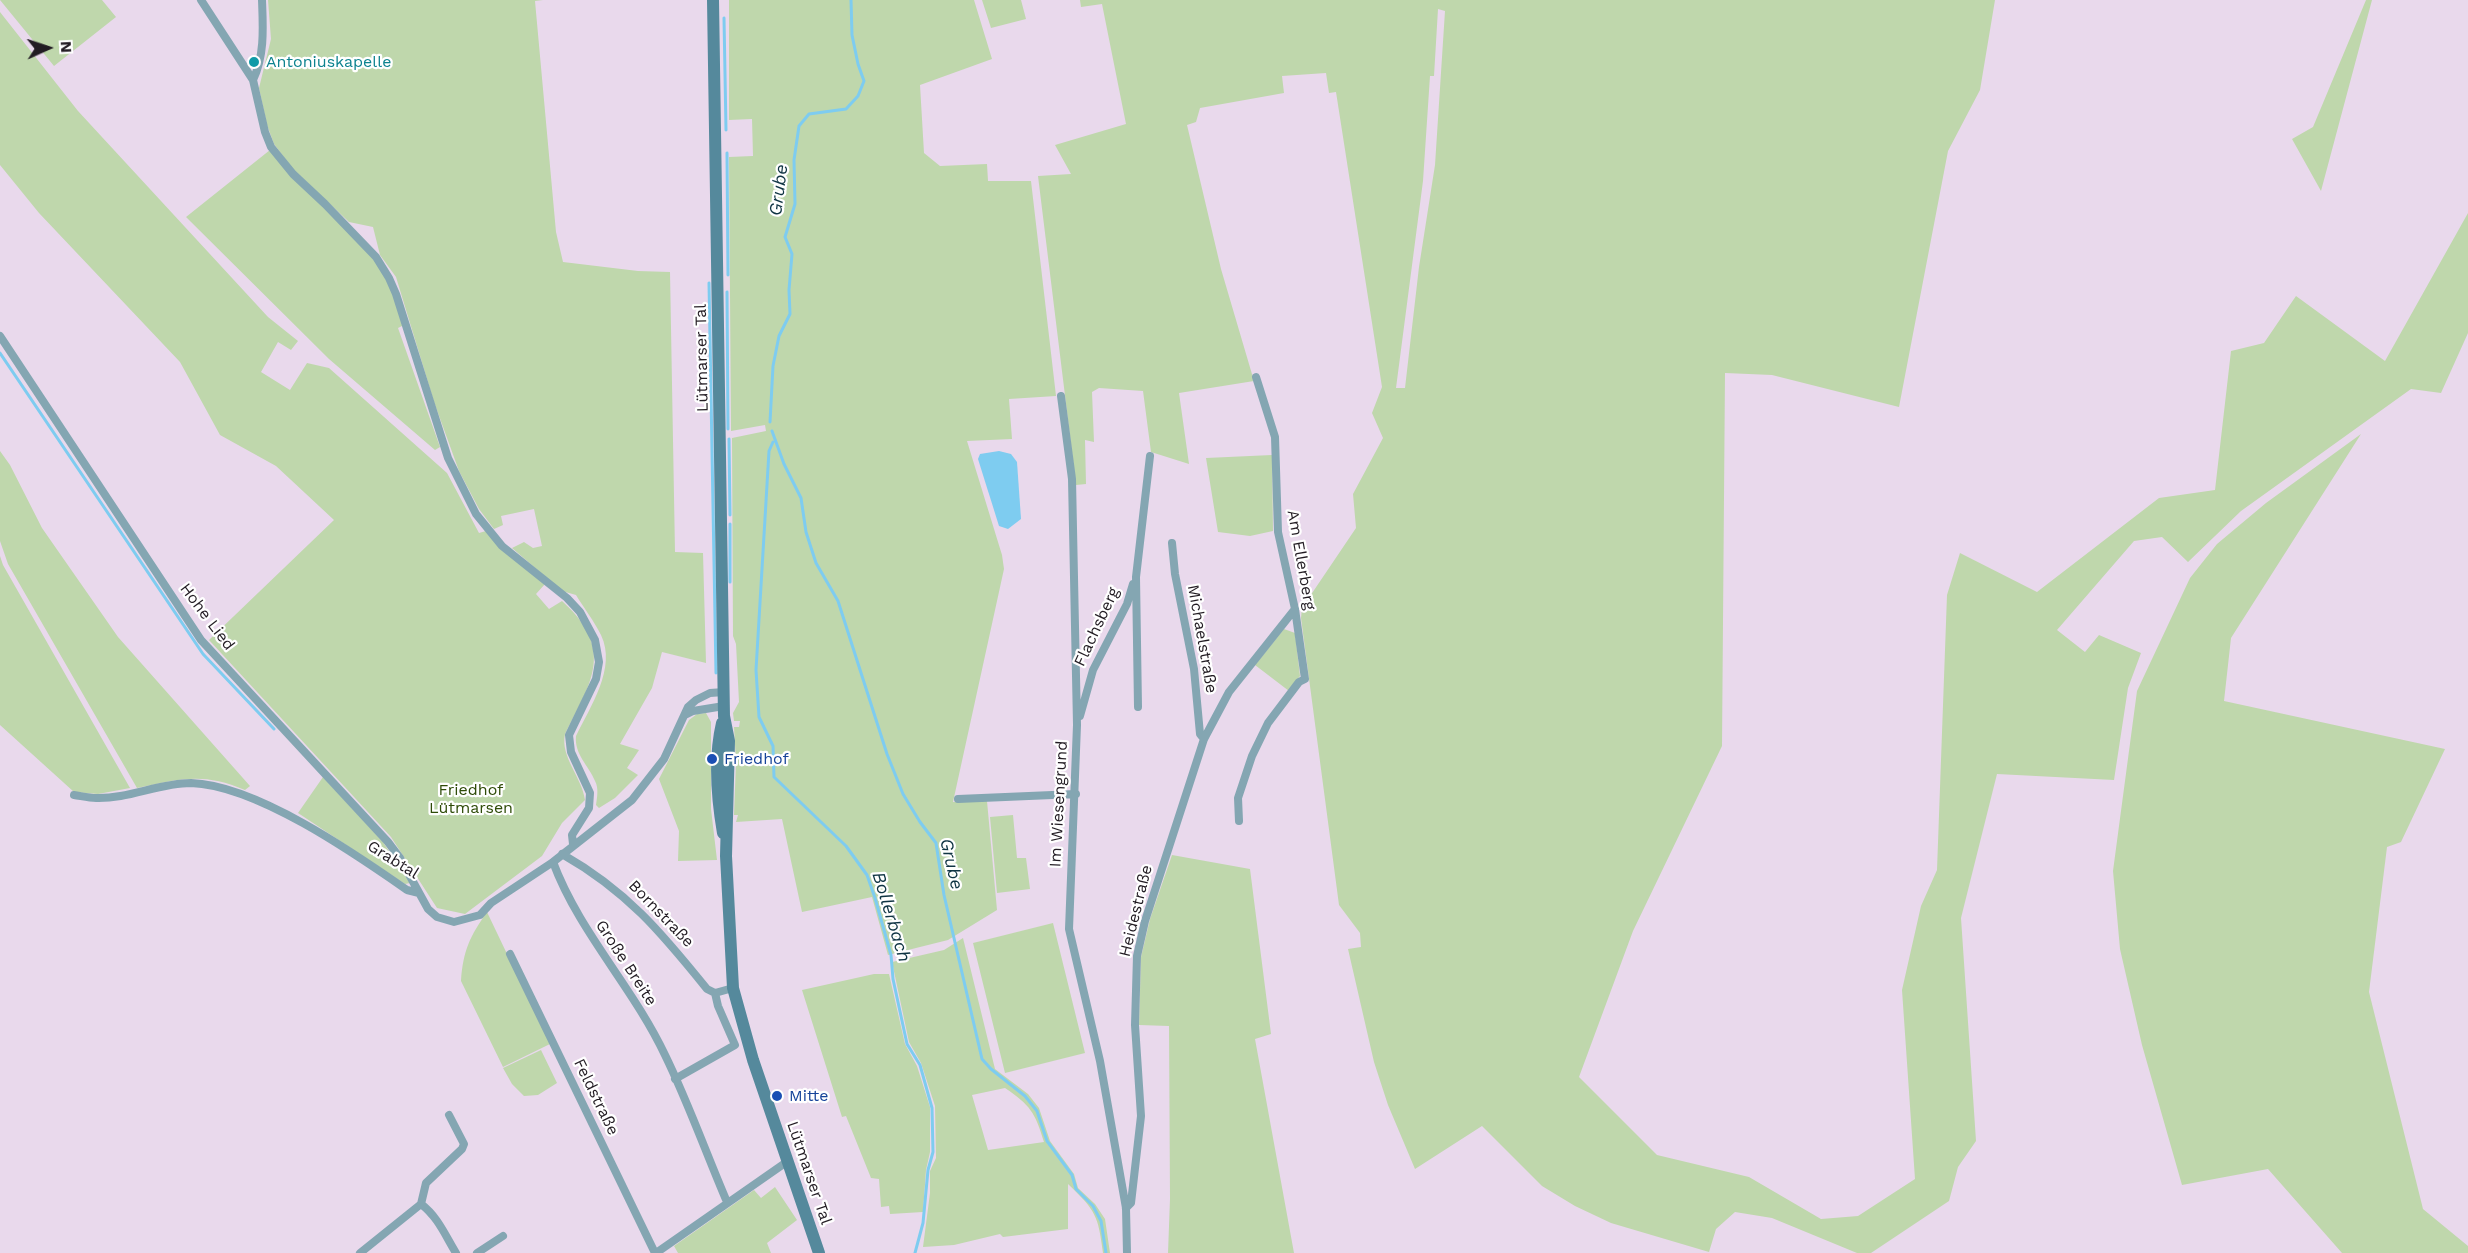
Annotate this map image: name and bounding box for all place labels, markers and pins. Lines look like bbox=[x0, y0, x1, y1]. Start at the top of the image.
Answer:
place label: Antoniuskapelle bbox=[266, 52, 391, 72]
marker: Antoniuskapelle bbox=[247, 55, 261, 69]
place label: Friedhof bbox=[724, 749, 789, 769]
marker: Friedhof bbox=[705, 752, 719, 766]
place label: Mitte bbox=[789, 1086, 829, 1106]
marker: Mitte bbox=[770, 1089, 784, 1103]

